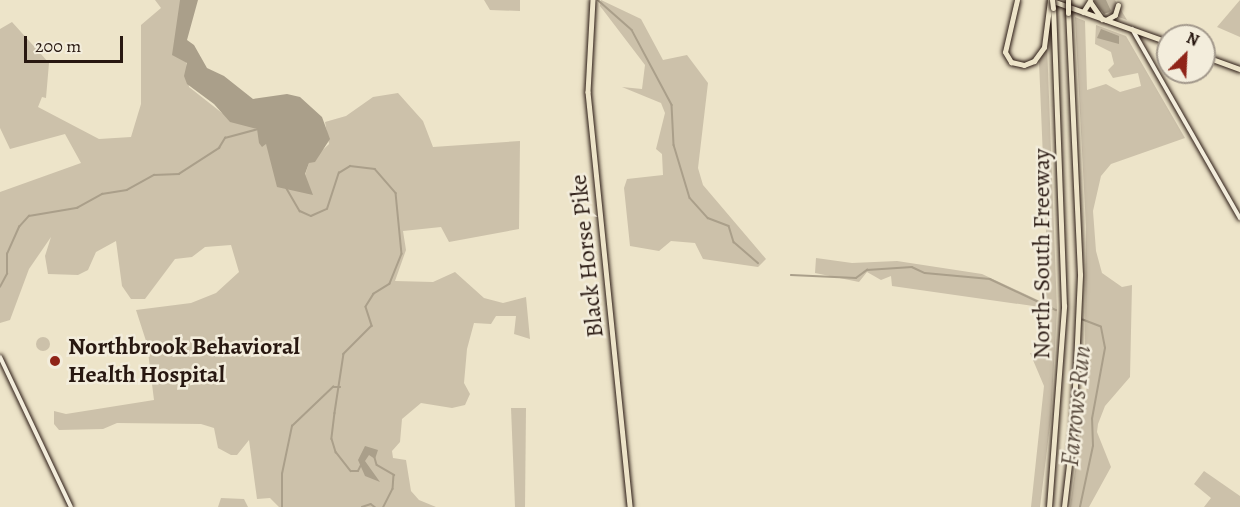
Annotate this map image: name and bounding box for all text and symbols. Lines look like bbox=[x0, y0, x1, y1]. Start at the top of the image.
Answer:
scale bar bbox=[27, 24, 126, 62]
north arrow bbox=[1156, 24, 1216, 84]
text: N bbox=[1183, 27, 1202, 52]
text: 200 m bbox=[35, 34, 81, 58]
street label: North-South Freeway bbox=[1028, 149, 1056, 359]
street label: Black Horse Pike bbox=[564, 173, 610, 339]
place label: Northbrook Behavioral Health Hospital bbox=[68, 333, 300, 389]
water label: Farrows Run bbox=[1054, 344, 1098, 468]
marker: Northbrook Behavioral Health Hospital bbox=[46, 352, 64, 370]

